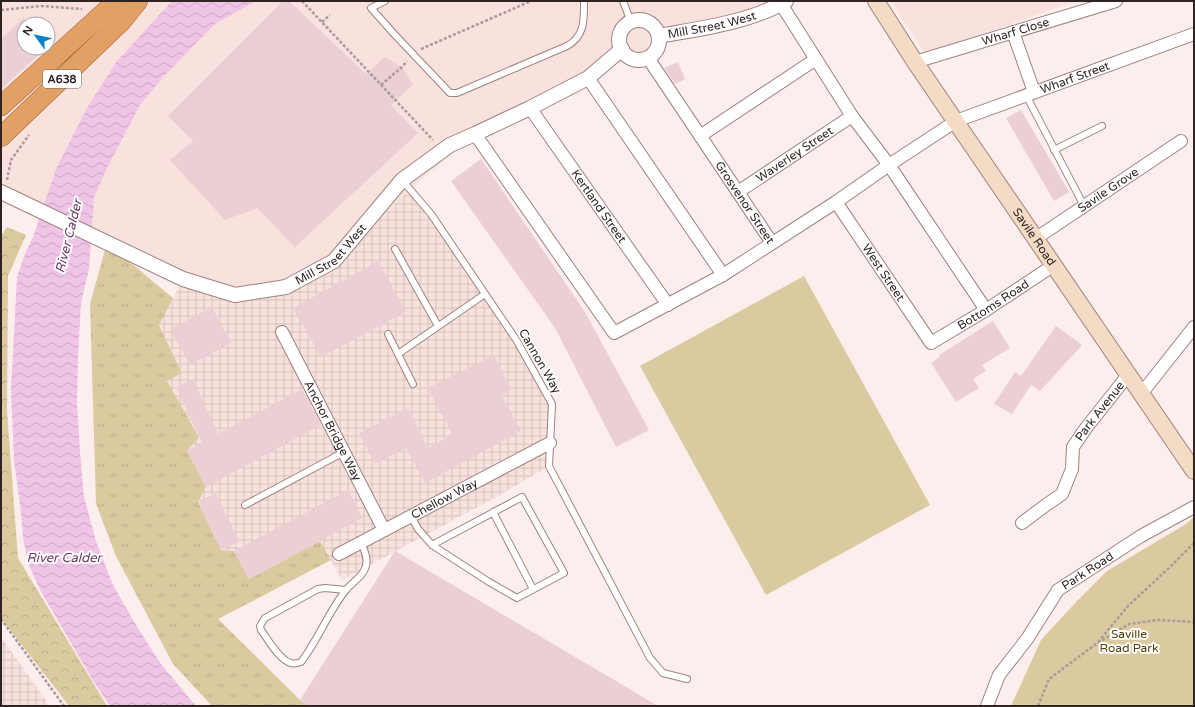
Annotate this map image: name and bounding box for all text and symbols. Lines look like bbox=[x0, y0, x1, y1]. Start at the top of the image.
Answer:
street label: Mill Street West bbox=[667, 8, 758, 41]
street label: Wharf Close bbox=[980, 15, 1051, 48]
north arrow bbox=[16, 16, 56, 56]
text: N bbox=[20, 24, 36, 38]
street label: Wharf Street bbox=[1038, 58, 1112, 97]
road number: A638 bbox=[43, 70, 81, 88]
street label: Waverley Street bbox=[753, 123, 836, 185]
street label: Grosvenor Street bbox=[712, 159, 778, 247]
street label: Savile Grove bbox=[1075, 164, 1141, 215]
street label: Kertland Street bbox=[568, 167, 630, 246]
water label: River Calder bbox=[52, 196, 86, 275]
street label: Savile Road bbox=[1010, 205, 1059, 268]
street label: Mill Street West bbox=[293, 221, 370, 288]
street label: West Street bbox=[859, 241, 908, 304]
street label: Bottoms Road bbox=[955, 277, 1031, 333]
street label: Cannon Way bbox=[516, 326, 564, 396]
street label: Anchor Bridge Way bbox=[301, 378, 365, 484]
street label: Park Avenue bbox=[1072, 378, 1127, 444]
street label: Chellow Way bbox=[409, 475, 480, 522]
street label: Park Road bbox=[1059, 549, 1116, 593]
water label: River Calder bbox=[26, 550, 104, 566]
park label: Saville Road Park bbox=[1100, 627, 1159, 655]

